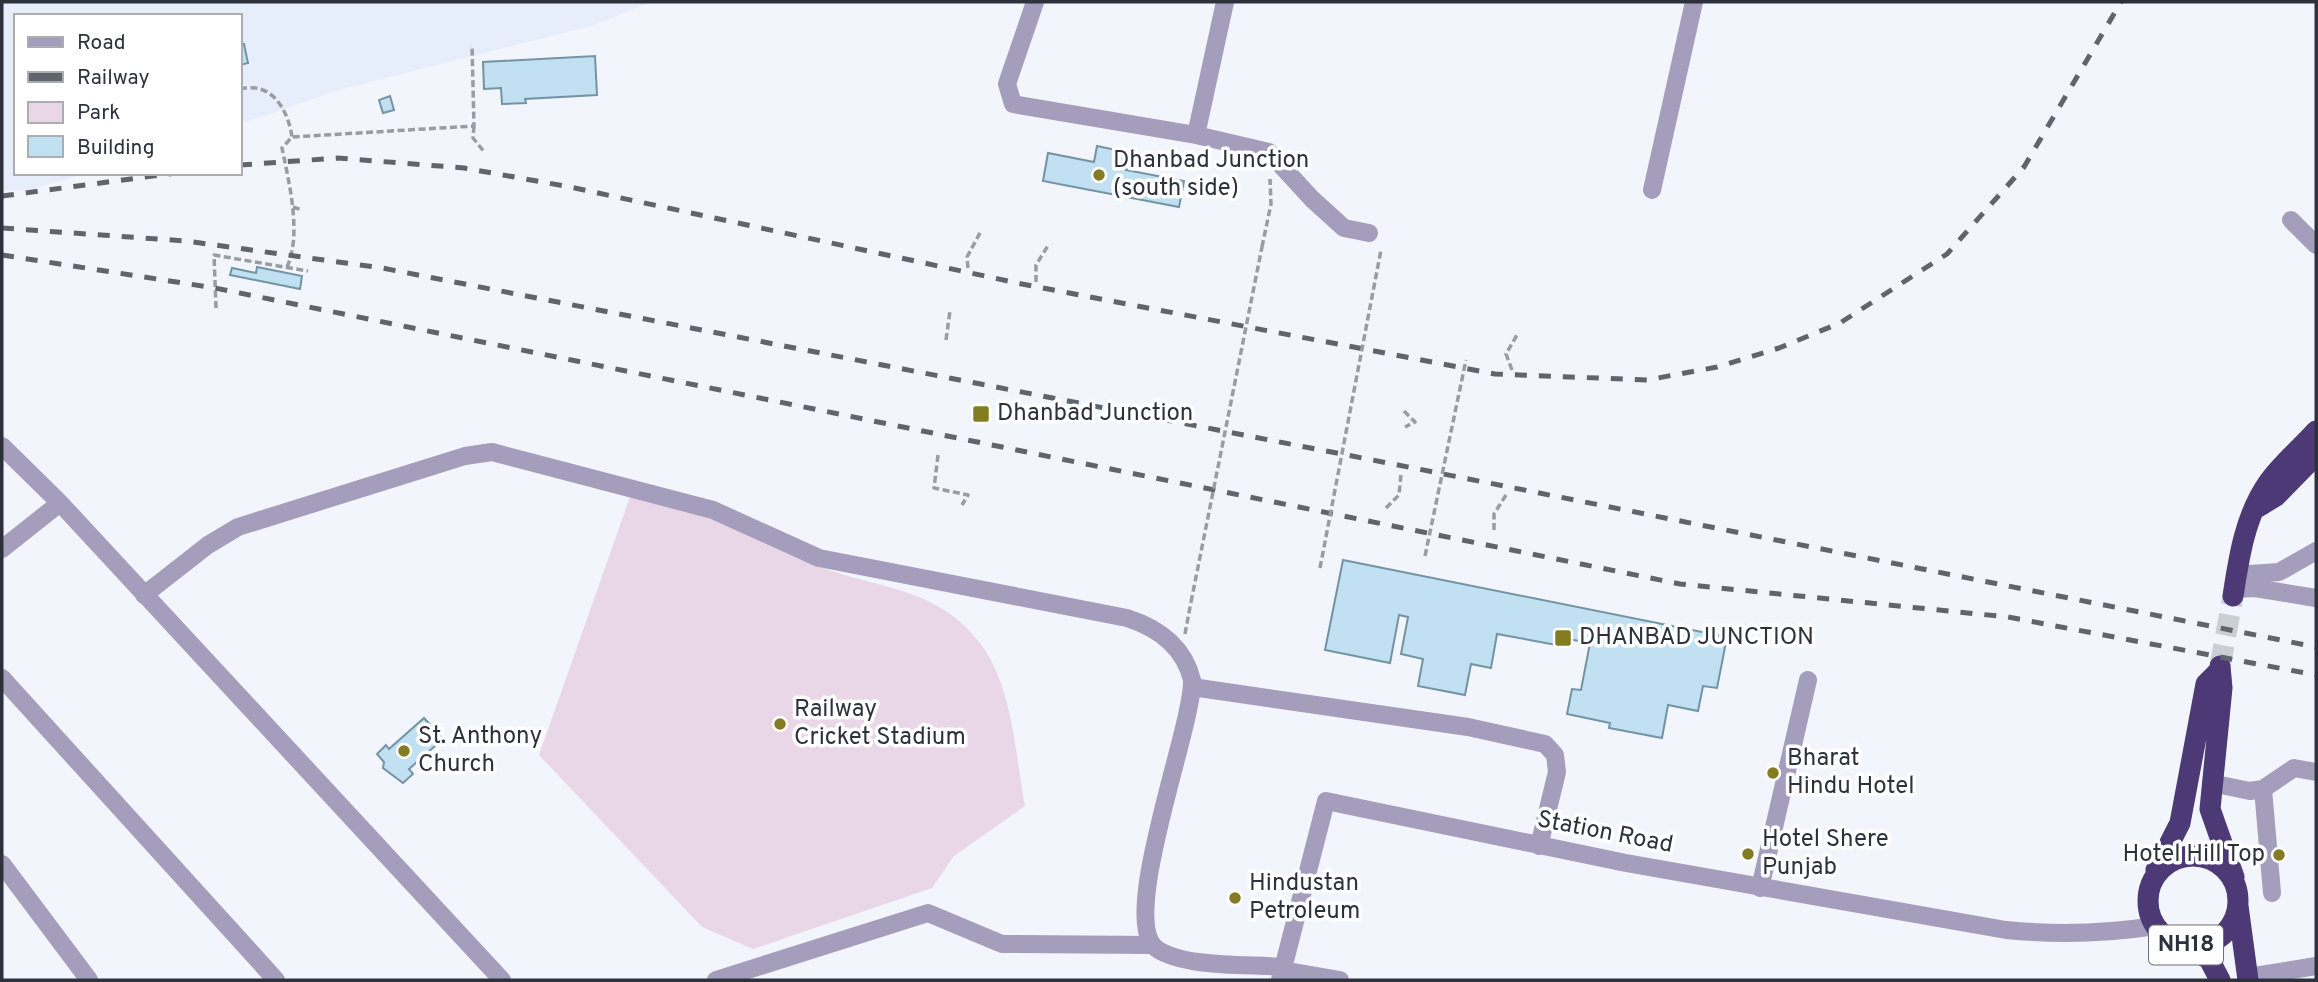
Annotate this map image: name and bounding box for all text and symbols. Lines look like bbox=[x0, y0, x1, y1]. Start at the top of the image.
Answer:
legend bbox=[14, 14, 242, 175]
text: Road bbox=[77, 30, 126, 57]
text: Railway bbox=[77, 65, 150, 92]
text: Park bbox=[77, 100, 120, 127]
text: Building bbox=[77, 135, 155, 162]
place label: Dhanbad Junction (south side) bbox=[1113, 146, 1309, 204]
marker: Dhanbad Junction (south side) bbox=[1091, 167, 1107, 183]
place label: Dhanbad Junction bbox=[997, 399, 1193, 429]
marker: Dhanbad Junction bbox=[971, 404, 991, 424]
place label: DHANBAD JUNCTION bbox=[1579, 623, 1814, 653]
marker: DHANBAD JUNCTION bbox=[1553, 628, 1573, 648]
place label: Railway Cricket Stadium bbox=[794, 695, 966, 753]
marker: Railway Cricket Stadium bbox=[772, 716, 788, 732]
place label: St. Anthony Church bbox=[418, 722, 542, 780]
marker: St. Anthony Church bbox=[396, 743, 412, 759]
place label: Bharat Hindu Hotel bbox=[1787, 744, 1914, 802]
marker: Bharat Hindu Hotel bbox=[1765, 765, 1781, 781]
street label: Station Road bbox=[1534, 805, 1676, 861]
place label: Hotel Shere Punjab bbox=[1762, 825, 1889, 883]
place label: Hotel Hill Top bbox=[2123, 840, 2265, 870]
marker: Hotel Shere Punjab bbox=[1740, 846, 1756, 862]
marker: Hotel Hill Top bbox=[2271, 847, 2287, 863]
place label: Hindustan Petroleum bbox=[1249, 869, 1360, 927]
marker: Hindustan Petroleum bbox=[1227, 890, 1243, 906]
road number: NH18 bbox=[2149, 926, 2223, 964]

